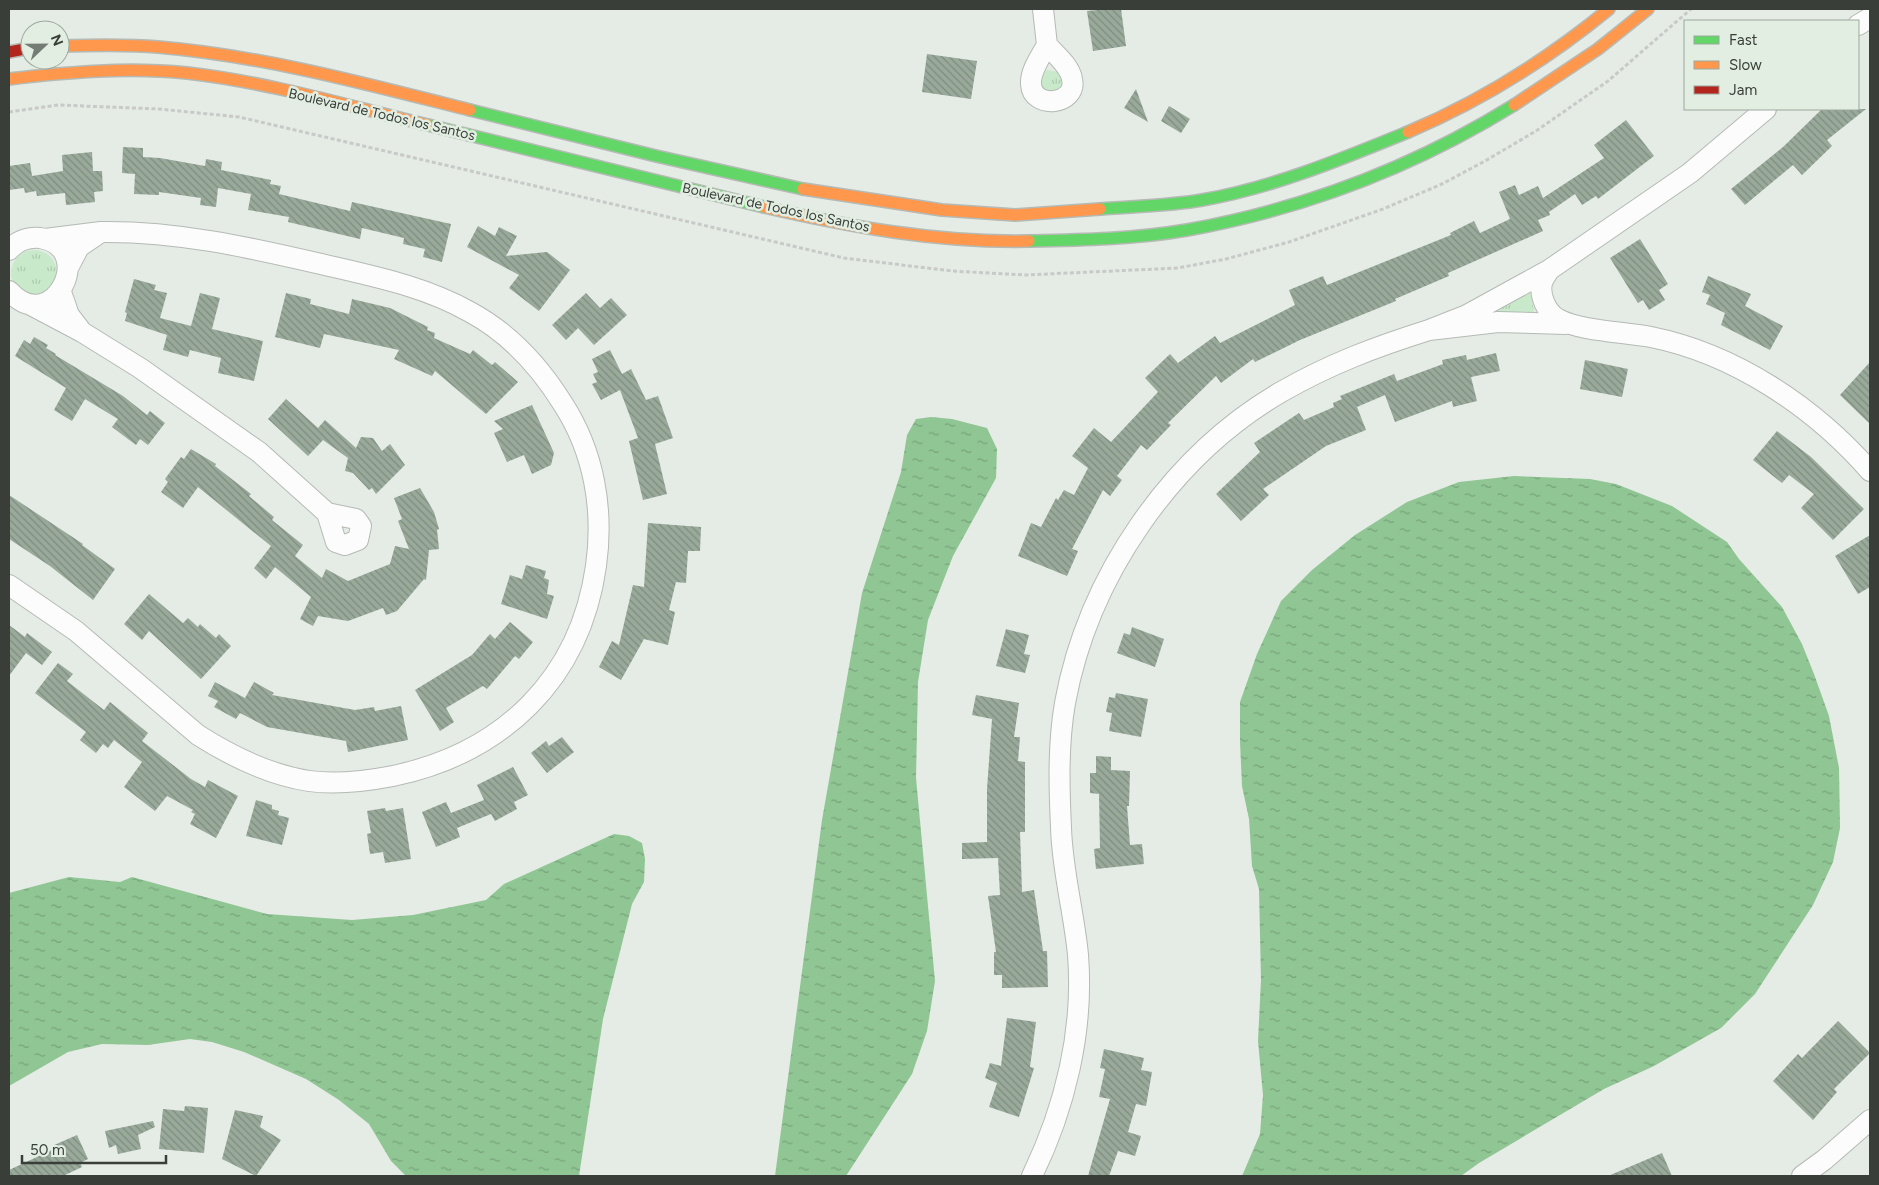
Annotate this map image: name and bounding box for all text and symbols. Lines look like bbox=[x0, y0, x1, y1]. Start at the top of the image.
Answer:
north arrow bbox=[20, 20, 70, 70]
legend bbox=[1684, 20, 1859, 110]
text: Fast bbox=[1729, 31, 1758, 49]
text: N bbox=[47, 32, 66, 49]
text: Slow bbox=[1729, 56, 1762, 74]
text: Jam bbox=[1729, 81, 1757, 99]
street label: Boulevard de Todos los Santos bbox=[287, 85, 477, 144]
street label: Boulevard de Todos los Santos bbox=[681, 179, 871, 236]
scale bar bbox=[22, 1132, 166, 1164]
text: 50 m bbox=[30, 1141, 65, 1159]

